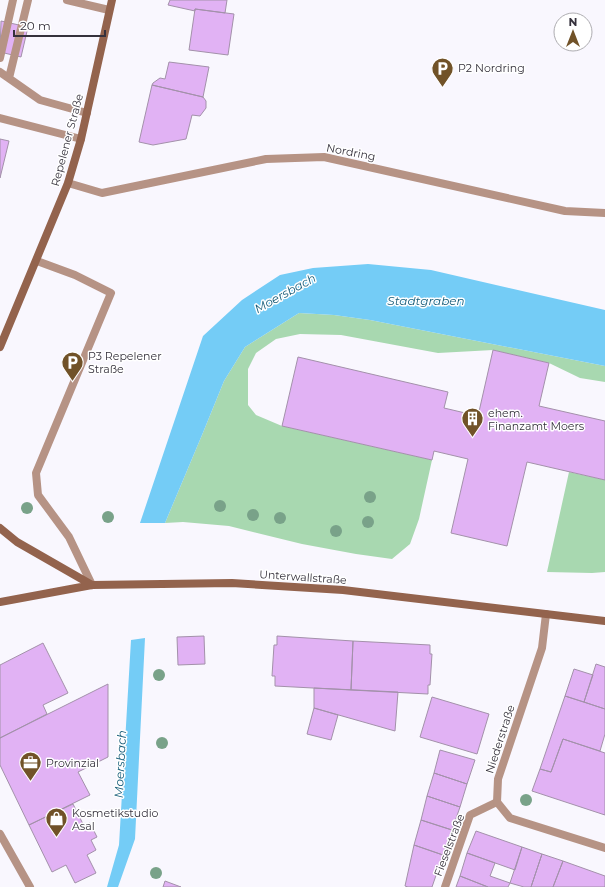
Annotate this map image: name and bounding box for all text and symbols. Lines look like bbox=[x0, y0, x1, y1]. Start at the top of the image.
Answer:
scale bar bbox=[14, 12, 105, 38]
north arrow bbox=[553, 12, 593, 52]
text: N bbox=[569, 15, 577, 29]
text: 20 m bbox=[20, 18, 51, 33]
parking icon: P2 Nordring bbox=[430, 55, 456, 88]
place label: P2 Nordring bbox=[458, 61, 525, 75]
street label: Repelener Straße bbox=[48, 92, 86, 188]
street label: Nordring bbox=[325, 140, 377, 164]
water label: Moersbach bbox=[252, 270, 318, 316]
water label: Stadtgraben bbox=[387, 293, 465, 308]
parking icon: P3 Repelener Straße bbox=[59, 349, 85, 382]
place label: P3 Repelener Straße bbox=[88, 349, 162, 376]
building icon: ehem. Finanzamt Moers bbox=[459, 406, 485, 439]
place label: ehem. Finanzamt Moers bbox=[488, 406, 585, 433]
street label: Unterwallstraße bbox=[259, 567, 348, 587]
street label: Niederstraße bbox=[482, 703, 518, 775]
water label: Moersbach bbox=[111, 730, 129, 798]
office icon: Provinzial bbox=[17, 750, 43, 783]
place label: Provinzial bbox=[46, 756, 99, 770]
shop icon: Kosmetikstudio Asal bbox=[44, 806, 70, 839]
place label: Kosmetikstudio Asal bbox=[72, 806, 159, 833]
street label: Fieselstraße bbox=[431, 811, 467, 878]

